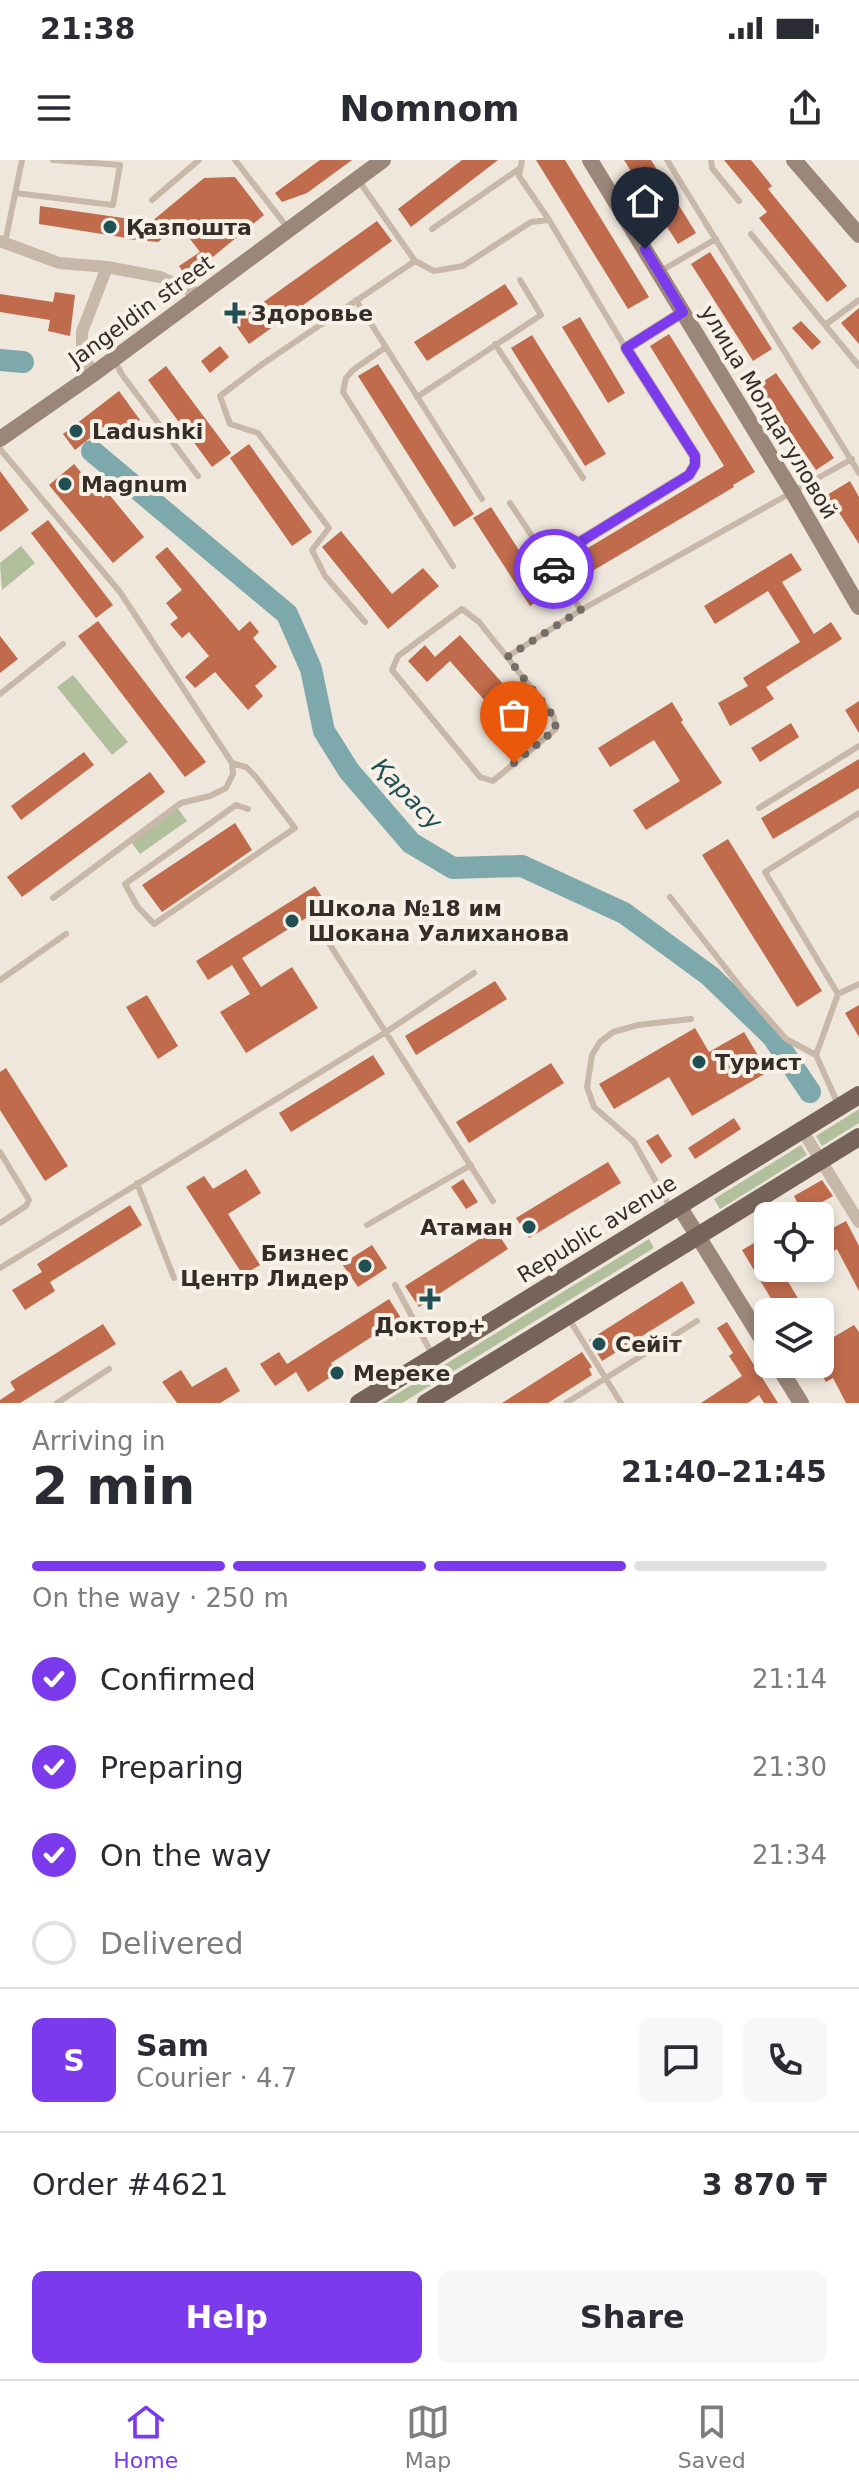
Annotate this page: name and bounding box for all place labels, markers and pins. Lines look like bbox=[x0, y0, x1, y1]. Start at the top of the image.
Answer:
pin bbox=[611, 167, 679, 249]
place label: Қазпошта bbox=[126, 215, 252, 240]
marker: Қазпошта bbox=[101, 218, 119, 236]
place label: Здоровье bbox=[251, 301, 373, 326]
marker: Здоровье bbox=[226, 304, 244, 322]
place label: Ladushki bbox=[92, 419, 203, 444]
marker: Ladushki bbox=[67, 422, 85, 440]
place label: Magnum bbox=[81, 472, 188, 497]
marker: Magnum bbox=[56, 475, 74, 493]
pin bbox=[480, 681, 548, 763]
place label: Школа №18 им Шокана Уалиханова bbox=[308, 896, 569, 946]
marker: Школа №18 им Шокана Уалиханова bbox=[283, 912, 301, 930]
place label: Турист bbox=[715, 1050, 802, 1075]
marker: Турист bbox=[690, 1053, 708, 1071]
place label: Атаман bbox=[420, 1215, 513, 1240]
marker: Атаман bbox=[520, 1218, 538, 1236]
place label: Бизнес Центр Лидер bbox=[180, 1241, 349, 1291]
marker: Бизнес Центр Лидер bbox=[356, 1257, 374, 1275]
marker: Доктор+ bbox=[421, 1290, 439, 1308]
place label: Доктор+ bbox=[374, 1313, 486, 1338]
place label: Сейіт bbox=[615, 1332, 682, 1357]
marker: Сейіт bbox=[590, 1335, 608, 1353]
place label: Мереке bbox=[353, 1361, 450, 1386]
marker: Мереке bbox=[328, 1364, 346, 1382]

